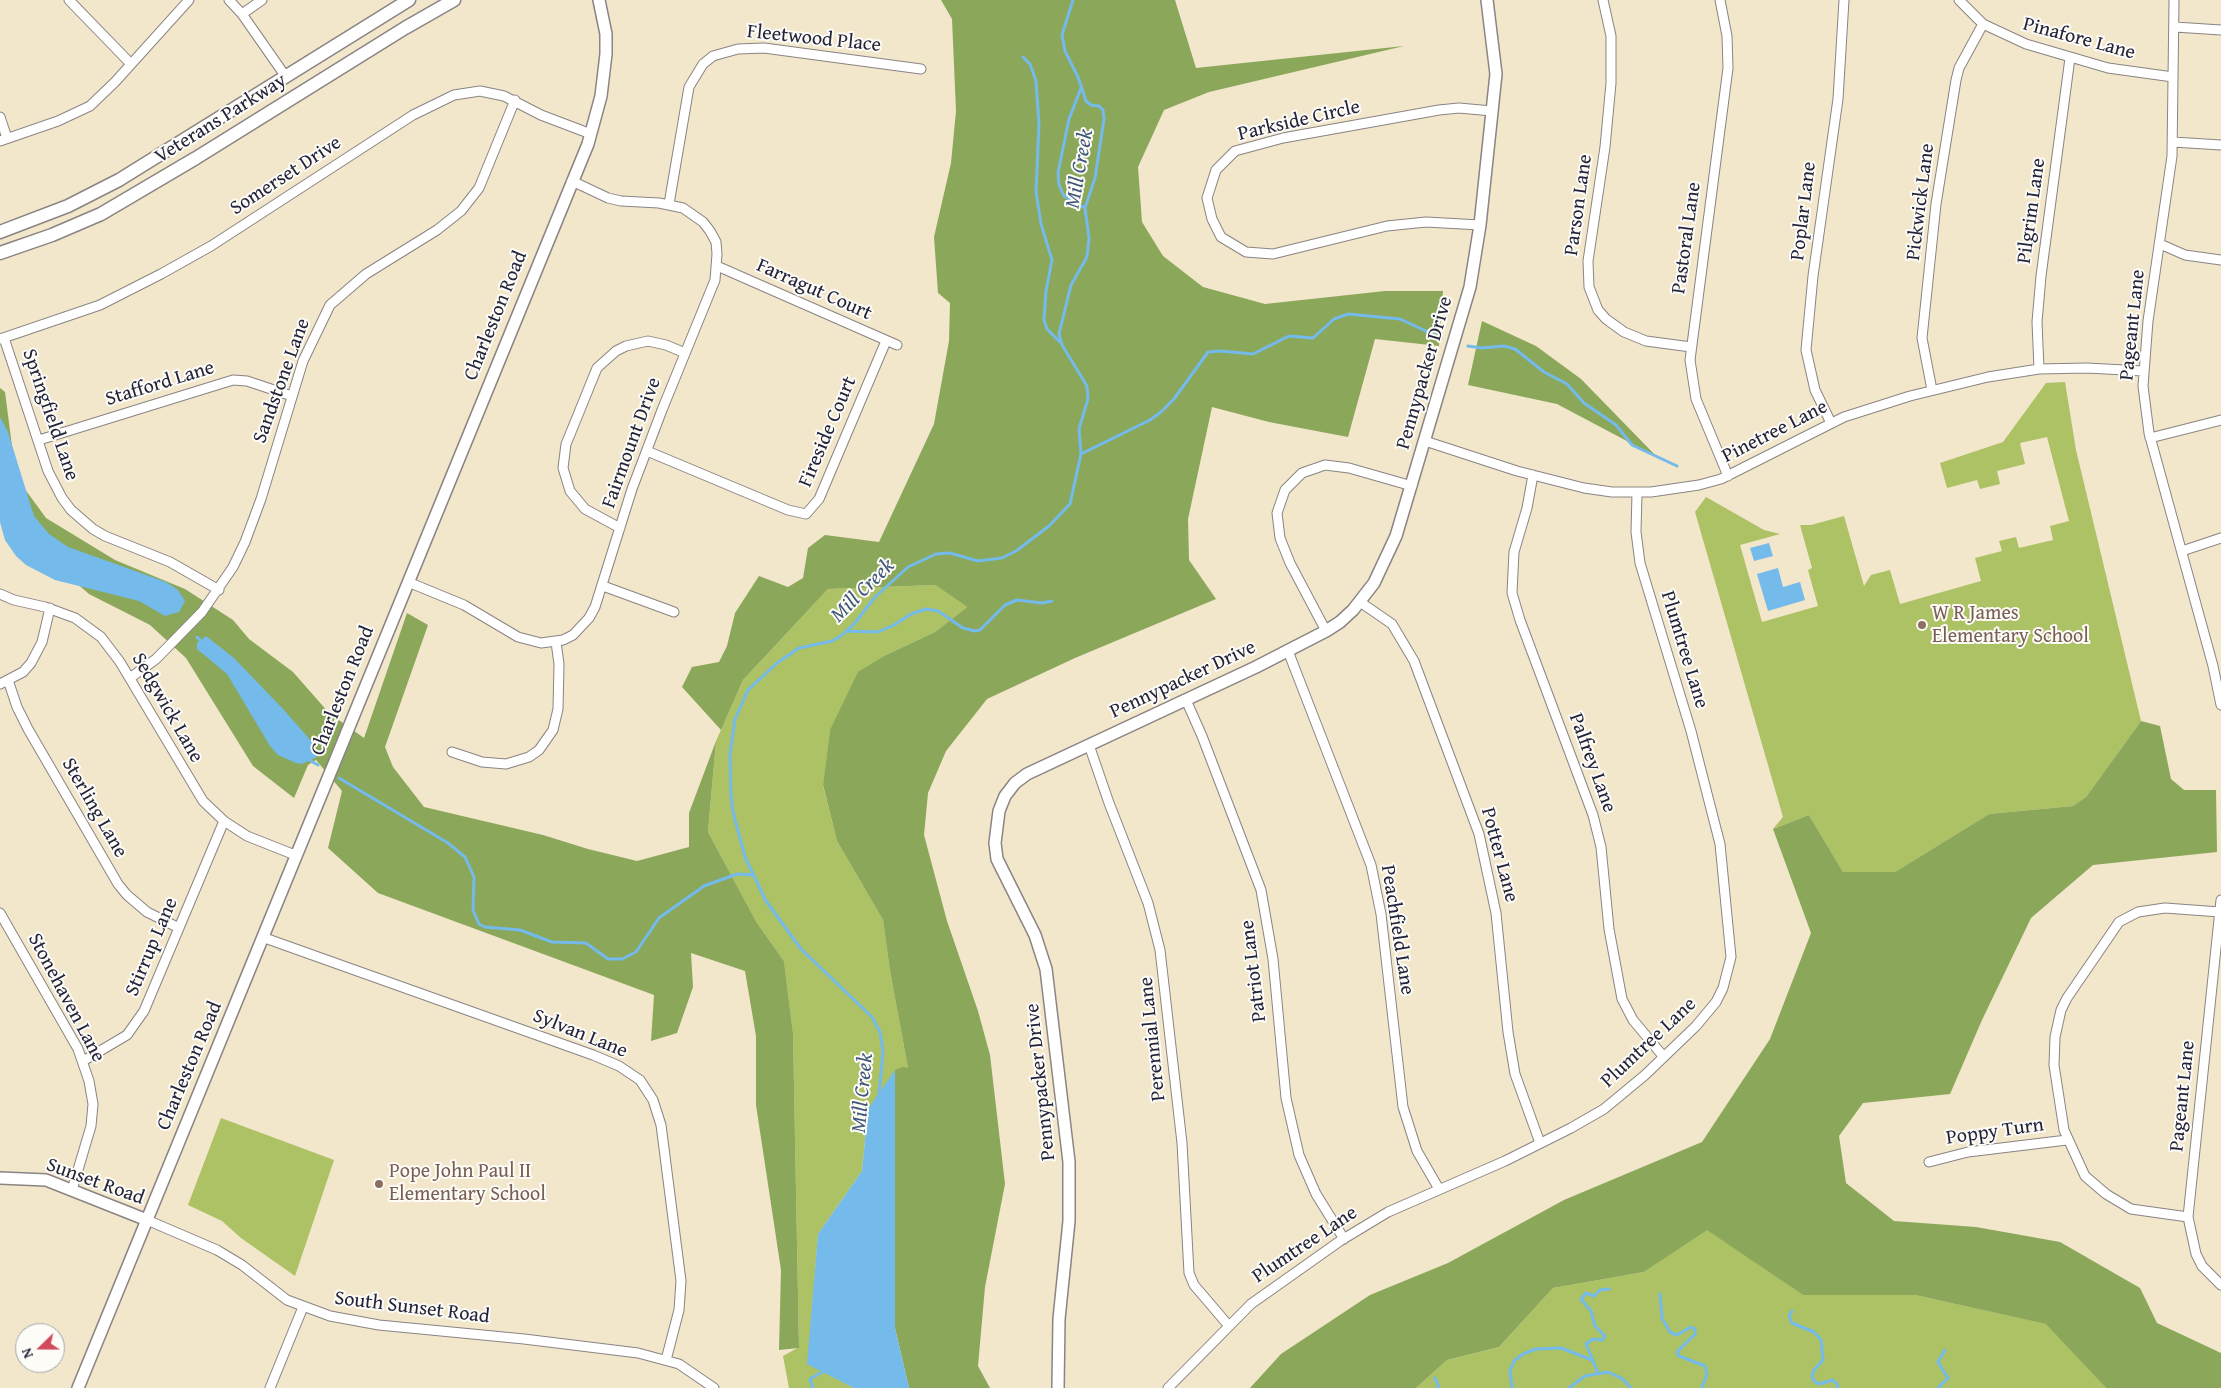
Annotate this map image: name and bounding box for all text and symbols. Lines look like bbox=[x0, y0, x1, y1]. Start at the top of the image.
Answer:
street label: Pinafore Lane bbox=[2020, 12, 2138, 66]
street label: Fleetwood Place bbox=[746, 20, 882, 58]
street label: Veterans Parkway bbox=[151, 69, 291, 169]
street label: Parkside Circle bbox=[1236, 95, 1362, 147]
water label: Mill Creek bbox=[1061, 127, 1099, 211]
street label: Somerset Drive bbox=[226, 131, 346, 221]
street label: Pickwick Lane bbox=[1902, 142, 1940, 262]
street label: Parson Lane bbox=[1560, 153, 1598, 257]
street label: Pilgrim Lane bbox=[2013, 157, 2051, 265]
street label: Poplar Lane bbox=[1786, 160, 1822, 262]
street label: Pastoral Lane bbox=[1667, 181, 1707, 295]
street label: Charleston Road bbox=[459, 248, 533, 384]
street label: Farragut Court bbox=[753, 254, 875, 326]
street label: Pageant Lane bbox=[2115, 268, 2151, 382]
street label: Pennypacker Drive bbox=[1392, 294, 1458, 452]
street label: Sandstone Lane bbox=[248, 315, 316, 447]
street label: Springfield Lane bbox=[16, 346, 84, 484]
street label: Stafford Lane bbox=[103, 356, 217, 412]
street label: Fireside Court bbox=[794, 373, 862, 491]
street label: Fairmount Drive bbox=[597, 374, 667, 512]
street label: Pinetree Lane bbox=[1718, 395, 1832, 469]
water label: Mill Creek bbox=[826, 554, 900, 628]
street label: Plumtree Lane bbox=[1655, 588, 1713, 712]
place label: W R James Elementary School bbox=[1932, 602, 2089, 649]
marker: W R James Elementary School bbox=[1916, 619, 1928, 631]
street label: Charleston Road bbox=[306, 623, 380, 759]
street label: Pennypacker Drive bbox=[1106, 636, 1260, 724]
street label: Sedgwick Lane bbox=[126, 649, 208, 767]
street label: Palfrey Lane bbox=[1563, 710, 1621, 816]
street label: Sterling Lane bbox=[56, 754, 132, 862]
street label: Potter Lane bbox=[1475, 805, 1523, 905]
street label: Peachfield Lane bbox=[1375, 863, 1419, 997]
street label: Stirrup Lane bbox=[120, 894, 184, 1000]
street label: Patriot Lane bbox=[1236, 919, 1272, 1023]
street label: Stonehaven Lane bbox=[22, 930, 110, 1066]
street label: Perennial Lane bbox=[1135, 976, 1171, 1102]
street label: Plumtree Lane bbox=[1596, 993, 1702, 1093]
street label: Charleston Road bbox=[152, 998, 228, 1134]
street label: Pennypacker Drive bbox=[1021, 1002, 1061, 1162]
street label: Sylvan Lane bbox=[529, 1004, 631, 1064]
street label: Pageant Lane bbox=[2165, 1039, 2201, 1153]
water label: Mill Creek bbox=[847, 1052, 879, 1134]
street label: Poppy Turn bbox=[1945, 1113, 2045, 1151]
street label: Sunset Road bbox=[43, 1153, 147, 1211]
place label: Pope John Paul II Elementary School bbox=[389, 1160, 546, 1207]
marker: Pope John Paul II Elementary School bbox=[373, 1178, 385, 1190]
street label: Plumtree Lane bbox=[1248, 1201, 1362, 1289]
street label: South Sunset Road bbox=[333, 1287, 491, 1329]
north arrow bbox=[15, 1323, 65, 1373]
text: N bbox=[16, 1345, 38, 1361]

